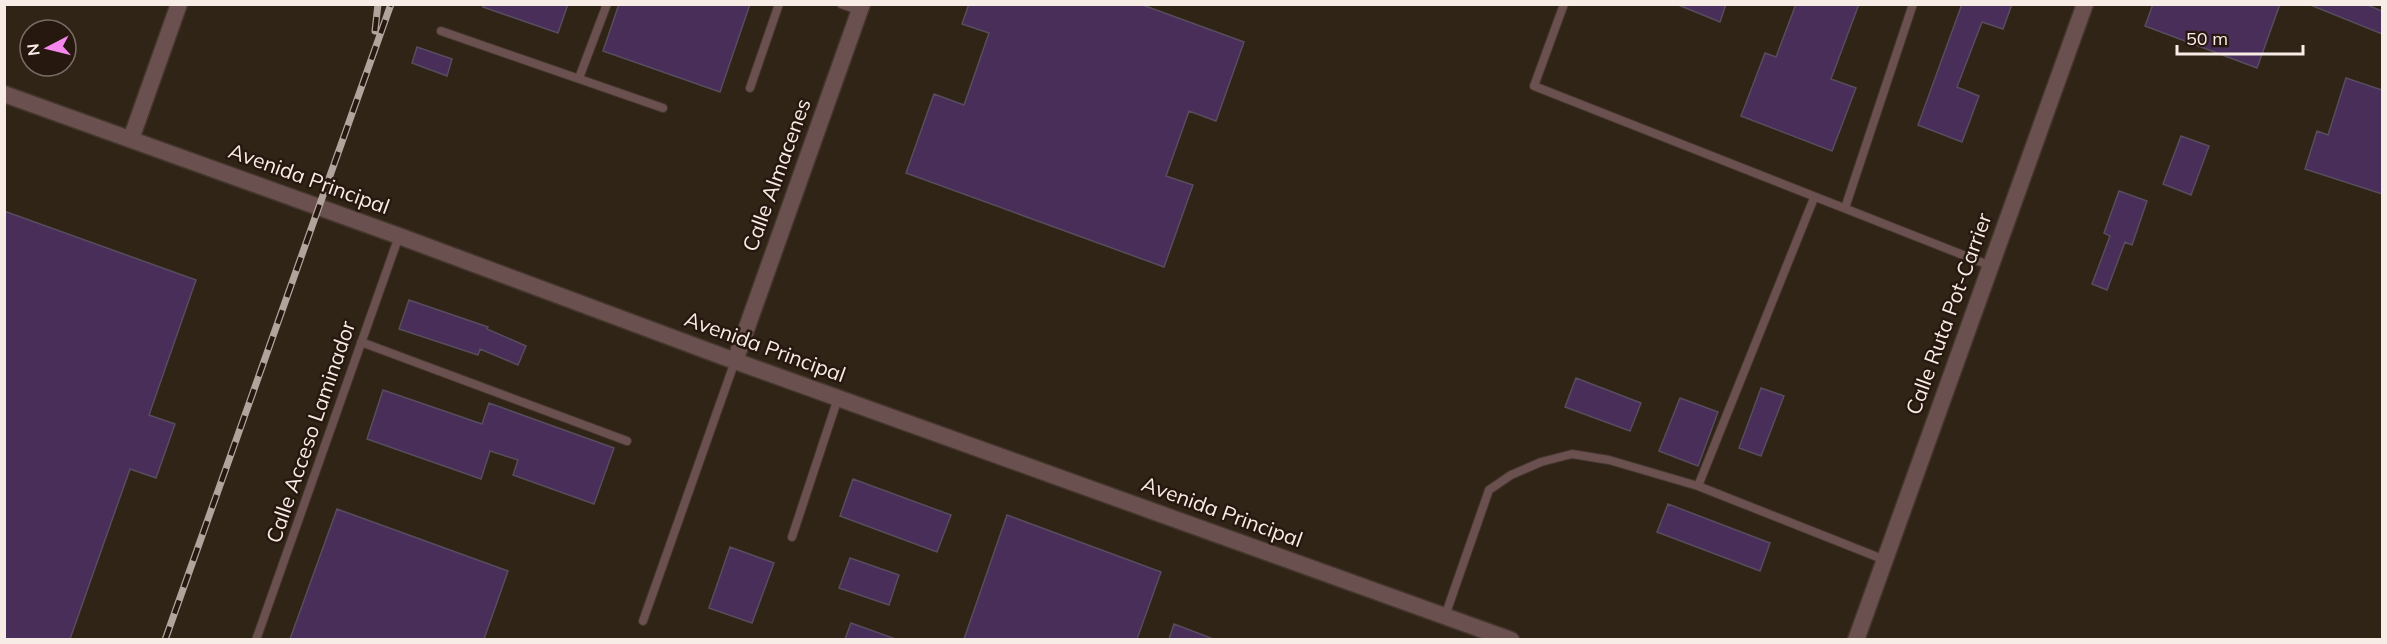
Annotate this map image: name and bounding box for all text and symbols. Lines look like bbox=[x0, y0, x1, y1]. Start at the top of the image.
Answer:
north arrow bbox=[18, 18, 78, 78]
scale bar bbox=[2177, 18, 2303, 56]
text: 50 m bbox=[2186, 27, 2228, 50]
text: N bbox=[22, 43, 44, 57]
street label: Calle Almacenes bbox=[736, 95, 816, 255]
street label: Avenida Principal bbox=[225, 137, 393, 219]
street label: Calle Ruta Pot-Carrier bbox=[1899, 209, 1997, 418]
street label: Avenida Principal bbox=[681, 305, 849, 387]
street label: Calle Acceso Laminador bbox=[260, 317, 360, 546]
street label: Avenida Principal bbox=[1138, 470, 1306, 552]

